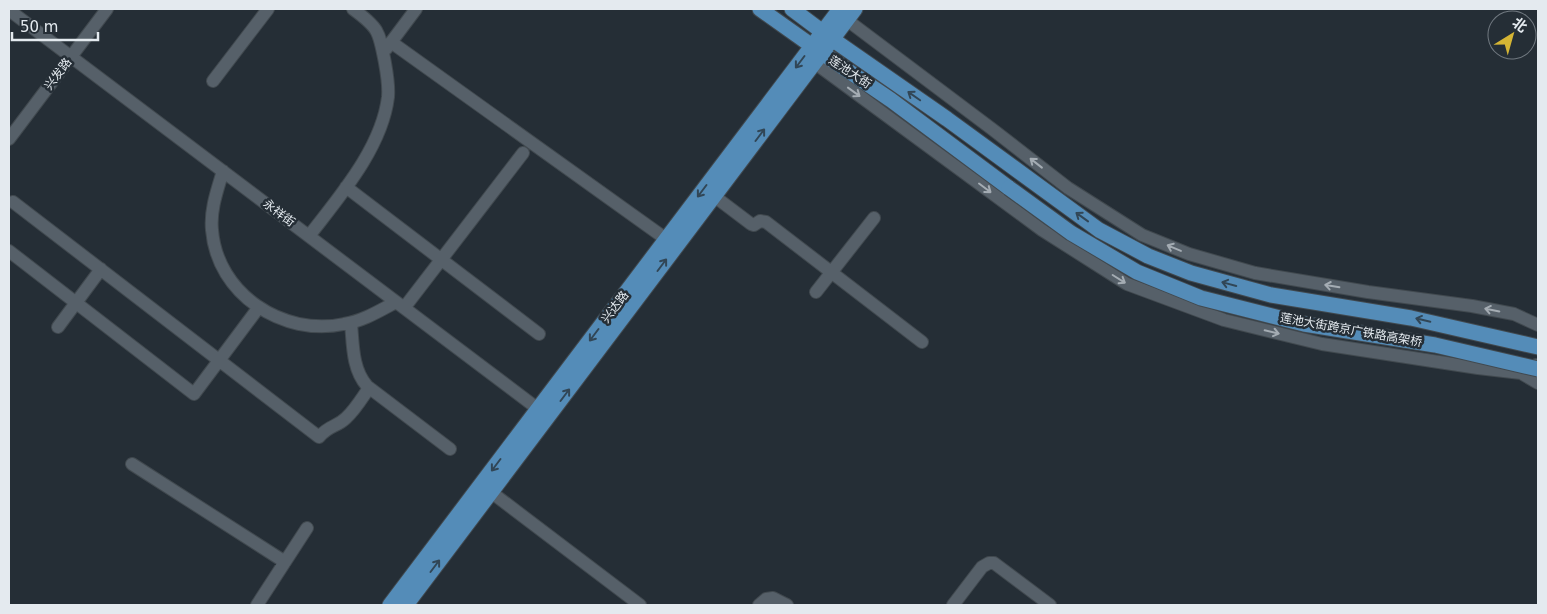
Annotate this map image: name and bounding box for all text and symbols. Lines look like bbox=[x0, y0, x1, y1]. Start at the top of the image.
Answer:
scale bar bbox=[12, 10, 99, 42]
north arrow bbox=[1487, 10, 1537, 60]
text: 北 bbox=[1509, 14, 1530, 35]
text: 50 m bbox=[20, 18, 58, 36]
street label: 莲池大街 bbox=[826, 53, 874, 91]
street label: 兴发路 bbox=[42, 55, 74, 93]
one-way arrow bbox=[794, 55, 805, 68]
one-way arrow bbox=[847, 86, 860, 97]
one-way arrow bbox=[907, 91, 921, 101]
one-way arrow bbox=[755, 129, 766, 142]
one-way arrow bbox=[1030, 158, 1043, 169]
one-way arrow bbox=[978, 182, 991, 193]
one-way arrow bbox=[697, 184, 707, 198]
street label: 永祥街 bbox=[260, 197, 298, 229]
one-way arrow bbox=[1075, 212, 1089, 222]
one-way arrow bbox=[1167, 243, 1182, 252]
one-way arrow bbox=[657, 259, 668, 272]
one-way arrow bbox=[1112, 274, 1126, 284]
one-way arrow bbox=[1221, 278, 1237, 288]
one-way arrow bbox=[1324, 280, 1340, 290]
street label: 兴达路 bbox=[599, 288, 631, 326]
one-way arrow bbox=[1485, 305, 1501, 314]
street label: 莲池大街跨京广铁路高架桥 bbox=[1279, 311, 1423, 349]
one-way arrow bbox=[1415, 315, 1431, 324]
one-way arrow bbox=[588, 328, 599, 341]
one-way arrow bbox=[1264, 328, 1280, 337]
one-way arrow bbox=[559, 389, 570, 402]
one-way arrow bbox=[491, 458, 501, 472]
one-way arrow bbox=[430, 560, 441, 573]

